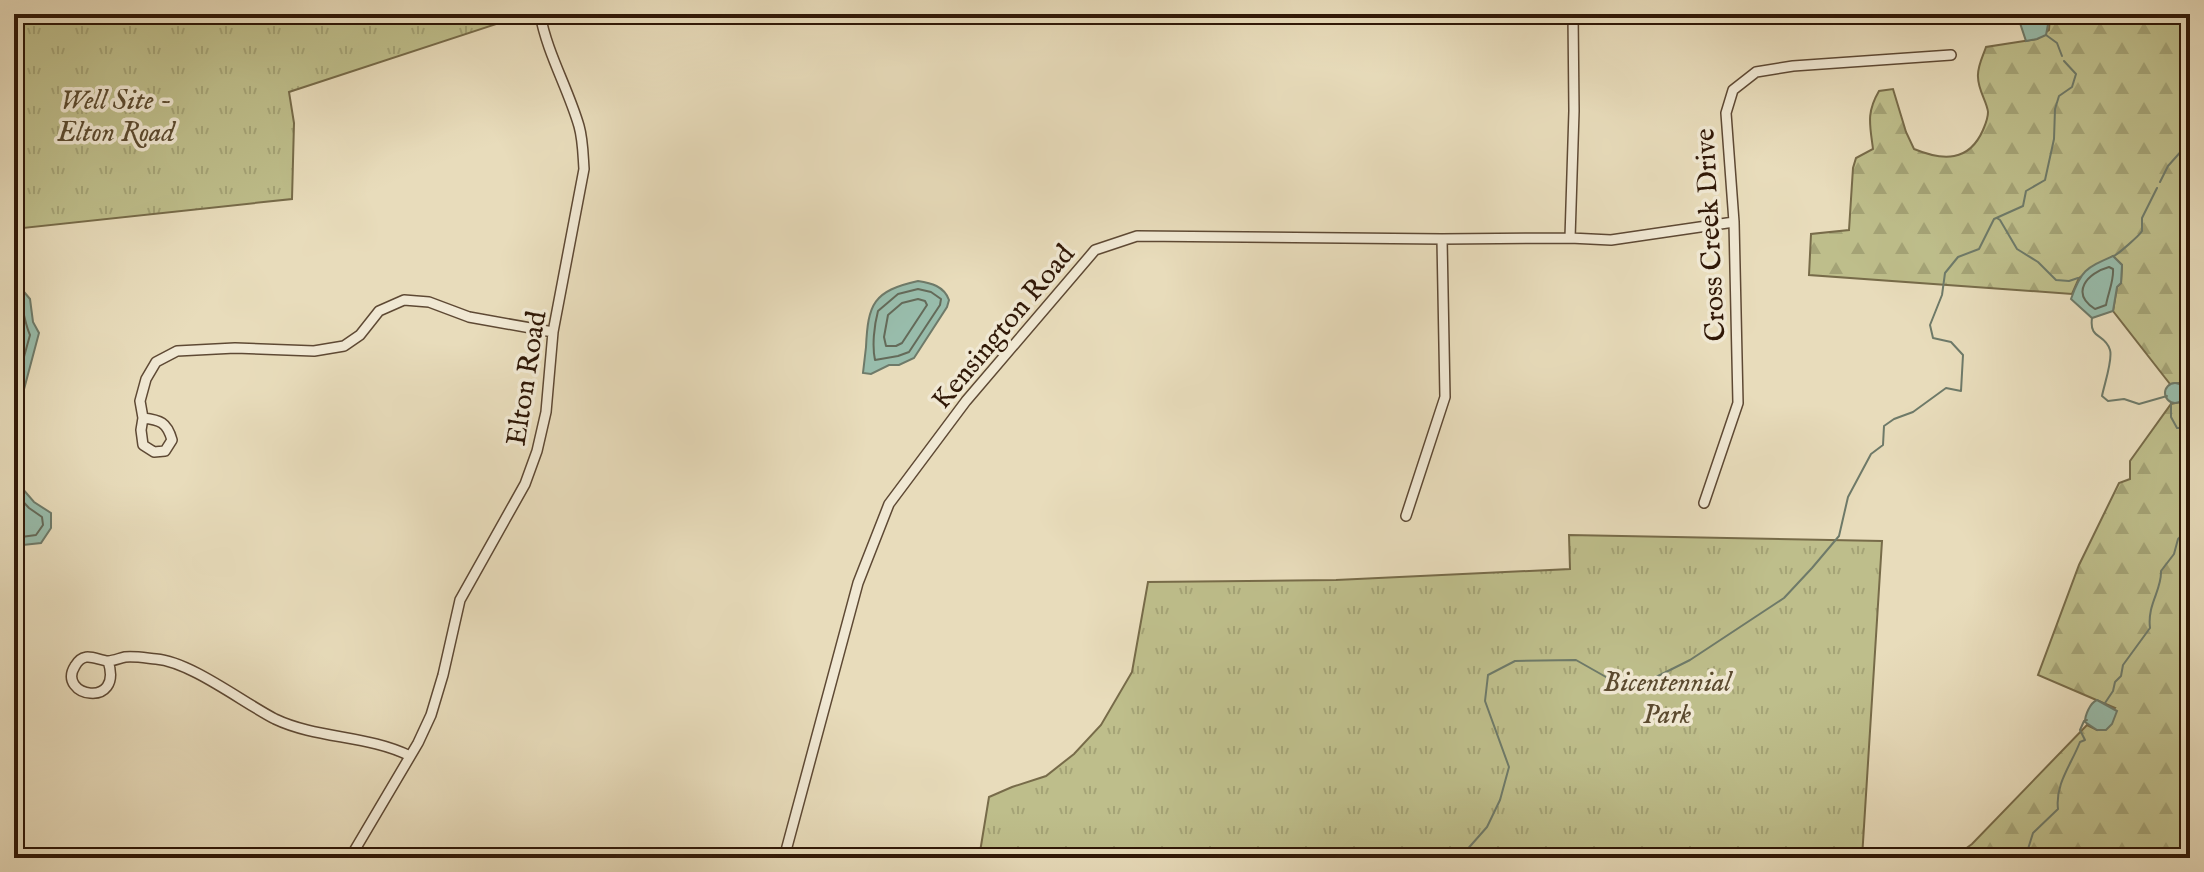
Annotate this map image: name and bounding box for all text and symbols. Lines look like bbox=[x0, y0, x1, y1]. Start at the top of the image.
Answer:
park label: Well Site - Elton Road bbox=[56, 84, 177, 151]
street label: Cross Creek Drive bbox=[1688, 127, 1735, 342]
street label: Kensington Road bbox=[925, 238, 1083, 417]
street label: Elton Road bbox=[500, 308, 555, 448]
park label: Bicentennial Park bbox=[1603, 666, 1733, 733]

